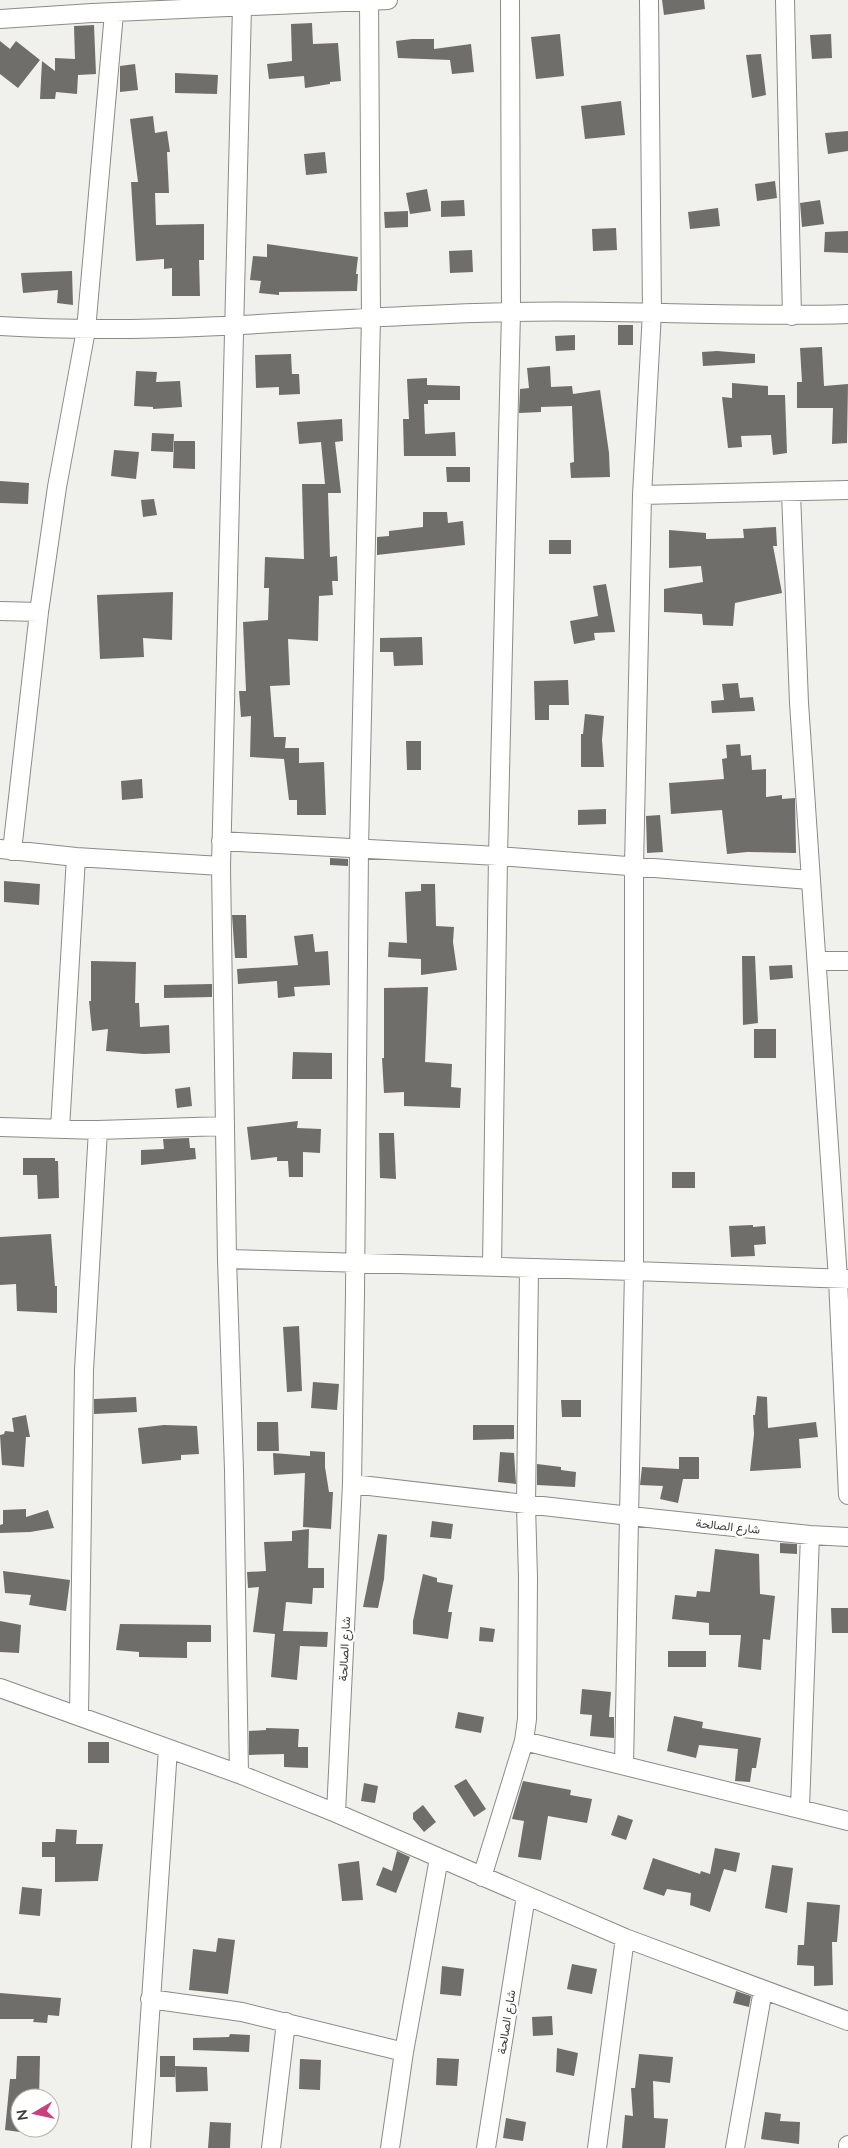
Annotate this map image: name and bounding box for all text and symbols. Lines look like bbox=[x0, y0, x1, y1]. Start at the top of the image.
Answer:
street label: شارع الصالحة bbox=[695, 1515, 761, 1539]
street label: شارع الصالحة bbox=[335, 1616, 355, 1682]
street label: شارع الصالحة bbox=[494, 1989, 520, 2055]
north arrow bbox=[10, 2088, 60, 2138]
text: N bbox=[12, 2108, 31, 2122]

